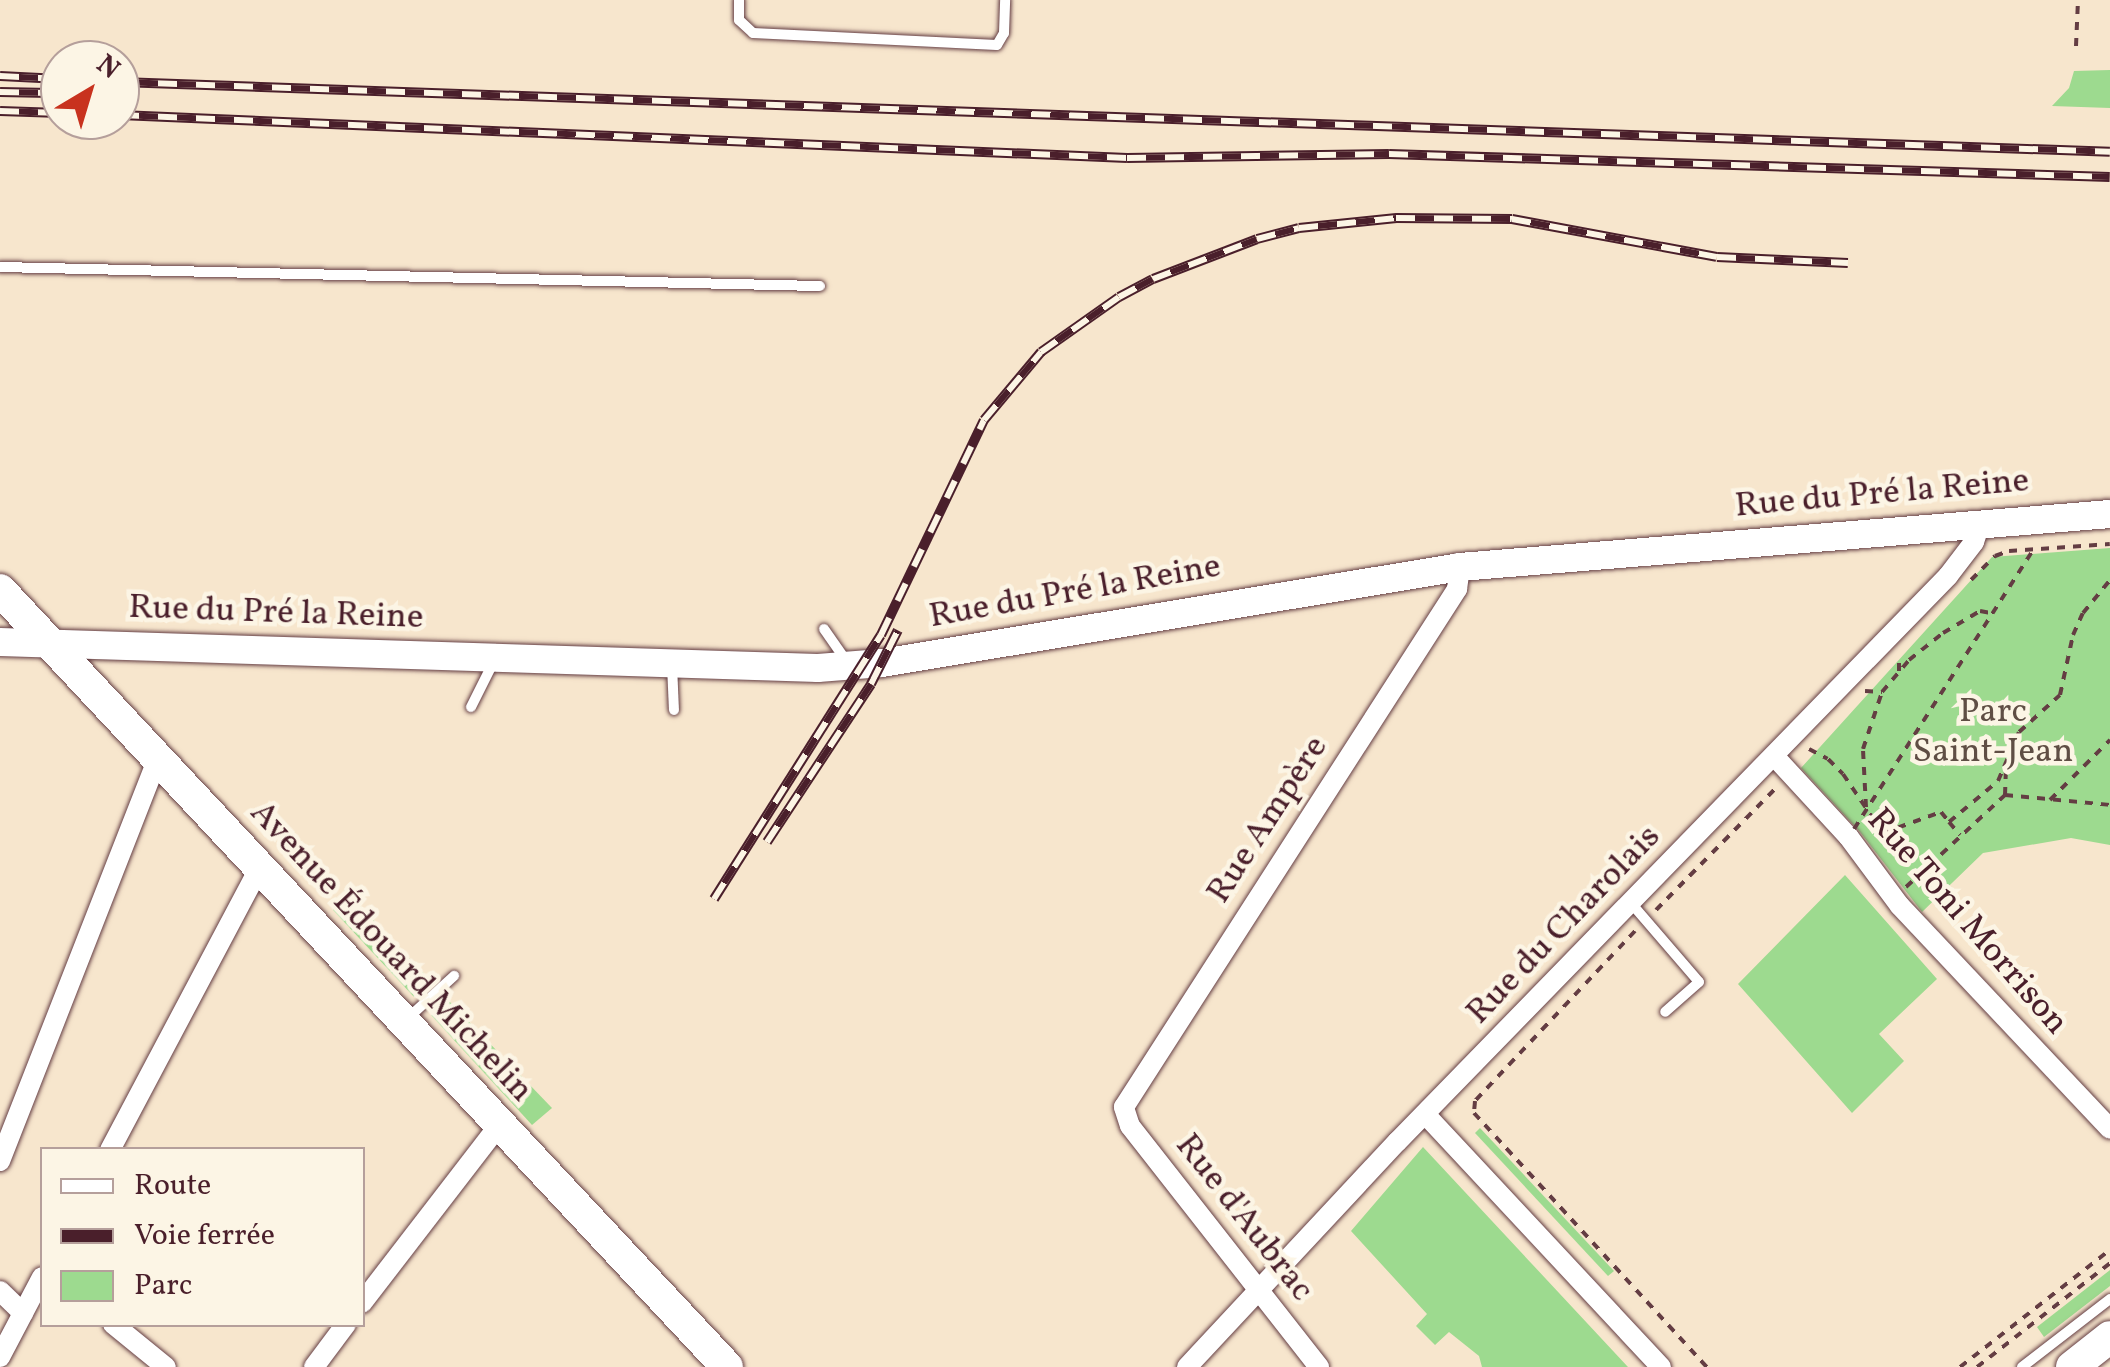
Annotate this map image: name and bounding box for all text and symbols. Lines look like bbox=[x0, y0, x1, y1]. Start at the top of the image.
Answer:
north arrow bbox=[40, 40, 140, 140]
text: N bbox=[88, 46, 128, 89]
street label: Rue du Pré la Reine bbox=[1733, 460, 2031, 528]
street label: Rue du Pré la Reine bbox=[926, 546, 1224, 638]
street label: Rue du Pré la Reine bbox=[128, 587, 424, 639]
park label: Parc Saint-Jean bbox=[1913, 691, 2073, 773]
street label: Rue Ampère bbox=[1198, 729, 1338, 911]
street label: Avenue Édouard Michelin bbox=[240, 793, 542, 1111]
street label: Rue Toni Morrison bbox=[1857, 800, 2077, 1044]
street label: Rue du Charolais bbox=[1458, 816, 1670, 1034]
street label: Rue d'Aubrac bbox=[1166, 1126, 1322, 1310]
legend bbox=[40, 1147, 365, 1327]
text: Route bbox=[134, 1165, 211, 1207]
text: Voie ferrée bbox=[134, 1215, 275, 1257]
text: Parc bbox=[134, 1265, 192, 1307]

